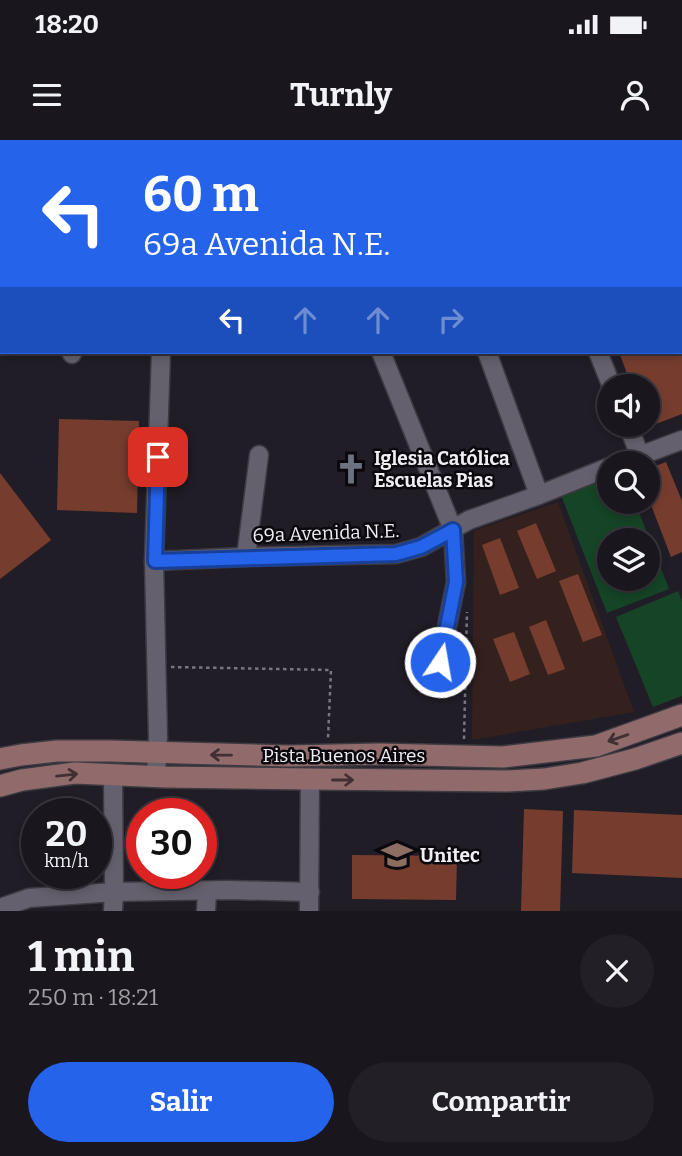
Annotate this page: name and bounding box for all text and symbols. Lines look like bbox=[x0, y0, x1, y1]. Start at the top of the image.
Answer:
text: 18:20 bbox=[35, 9, 99, 40]
icon: menu bbox=[28, 76, 66, 114]
text: Turnly bbox=[290, 76, 392, 114]
icon: person bbox=[616, 76, 654, 114]
text: 60 m bbox=[143, 165, 259, 224]
icon: left bbox=[28, 168, 119, 259]
text: 69a Avenida N.E. bbox=[143, 225, 390, 263]
icon: left bbox=[213, 301, 251, 339]
icon: ahead bbox=[286, 301, 324, 339]
icon: ahead bbox=[359, 301, 397, 339]
icon: right bbox=[432, 301, 470, 339]
map controls bbox=[597, 374, 660, 591]
button: sound bbox=[597, 374, 660, 437]
pin bbox=[128, 427, 188, 487]
icon: arrive bbox=[139, 438, 177, 476]
place label: Iglesia Católica Escuelas Pias bbox=[374, 447, 510, 492]
button: search bbox=[597, 451, 660, 514]
church icon: Iglesia Católica Escuelas Pias bbox=[334, 452, 368, 486]
street label: 69a Avenida N.E. bbox=[252, 519, 400, 547]
button: layers bbox=[597, 528, 660, 591]
position arrow bbox=[403, 625, 477, 699]
one-way arrow bbox=[607, 733, 629, 745]
street label: Pista Buenos Aires bbox=[263, 744, 425, 767]
one-way arrow bbox=[210, 748, 233, 762]
one-way arrow bbox=[55, 768, 78, 781]
one-way arrow bbox=[332, 773, 355, 786]
speed limit sign: 30 bbox=[126, 798, 217, 889]
text: 20 bbox=[46, 813, 87, 855]
school or university icon: Unitec bbox=[380, 838, 414, 872]
place label: Unitec bbox=[420, 844, 480, 867]
text: km/h bbox=[44, 850, 89, 872]
text: 1 min bbox=[28, 932, 134, 982]
button: close bbox=[580, 934, 654, 1008]
text: 250 m · 18:21 bbox=[28, 983, 158, 1011]
button: Salir bbox=[28, 1062, 334, 1142]
button: Compartir bbox=[348, 1062, 654, 1142]

